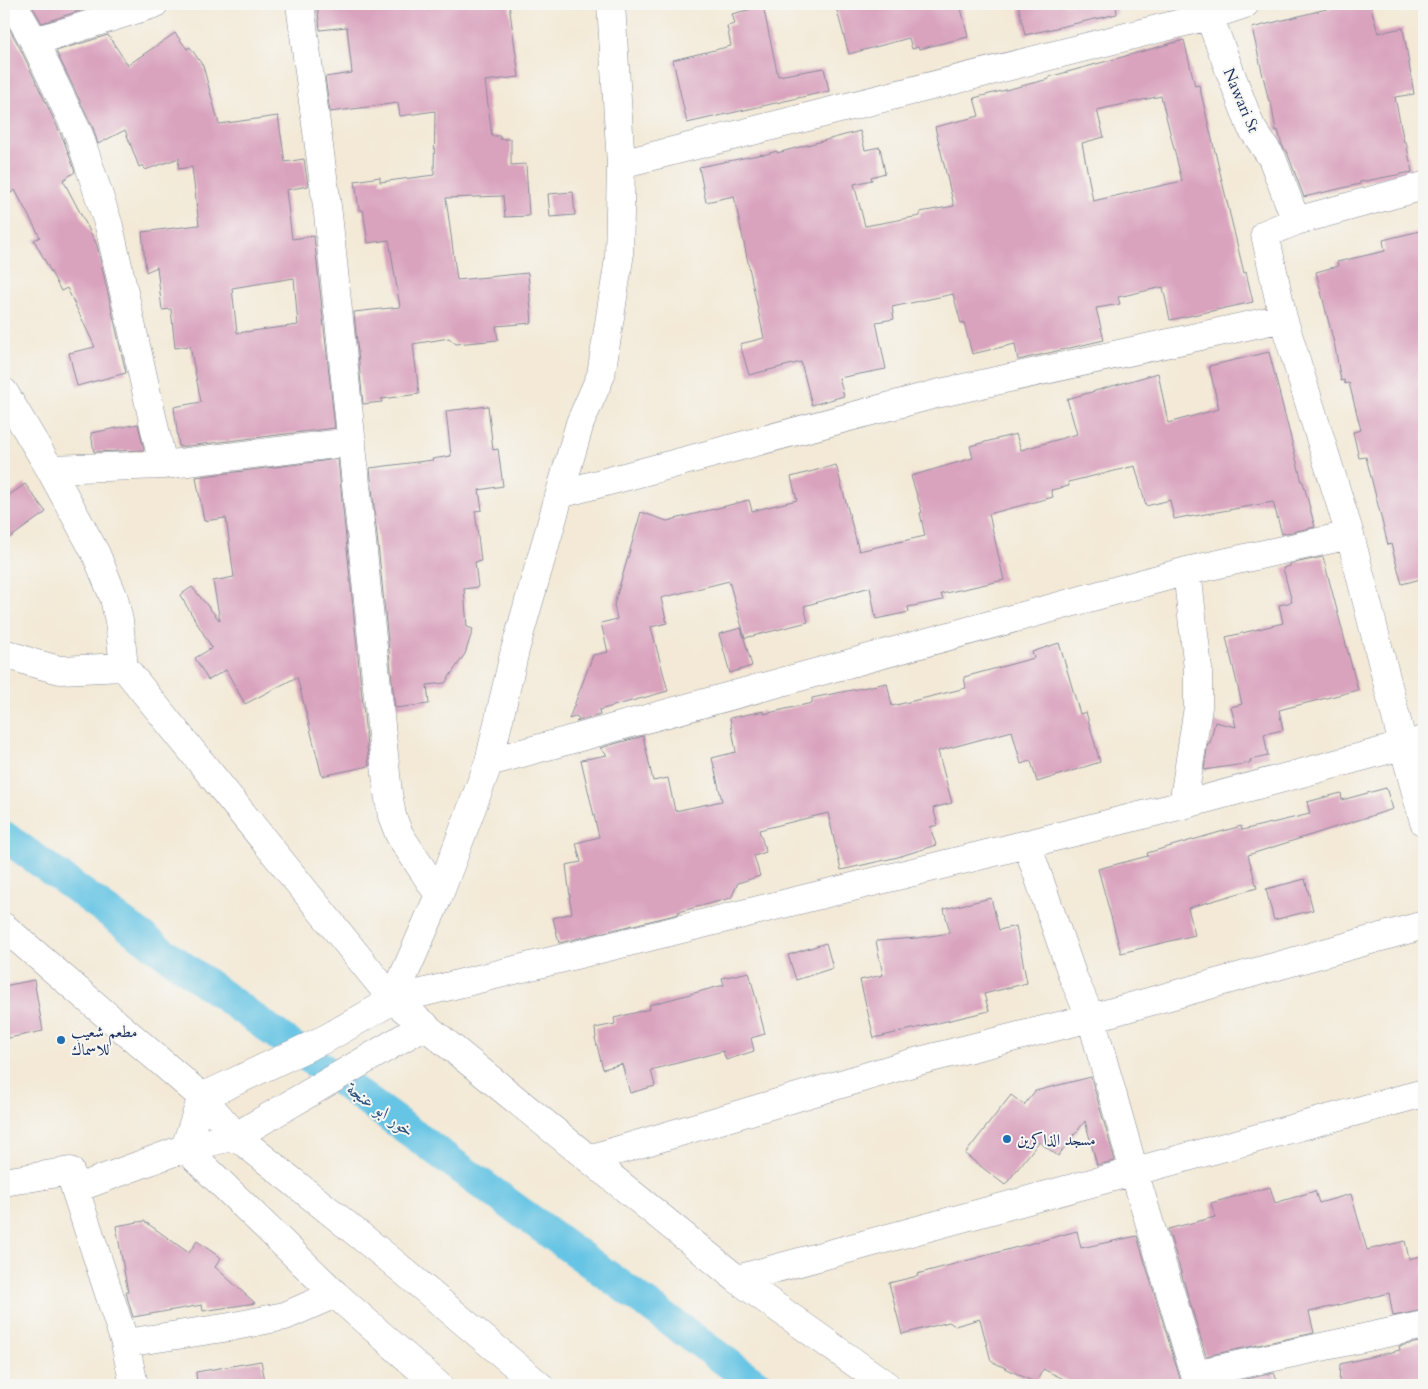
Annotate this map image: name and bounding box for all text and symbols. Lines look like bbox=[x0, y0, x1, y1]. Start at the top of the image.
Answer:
street label: Nawari St bbox=[1218, 65, 1264, 136]
place label: مطعم شعيب للاسماك bbox=[71, 1021, 138, 1061]
marker: مطعم شعيب للاسماك bbox=[55, 1034, 67, 1046]
water label: خور ابو عنجة bbox=[340, 1076, 420, 1144]
place label: مسجد الذاكرين bbox=[1017, 1129, 1096, 1151]
marker: مسجد الذاكرين bbox=[1001, 1133, 1013, 1145]

